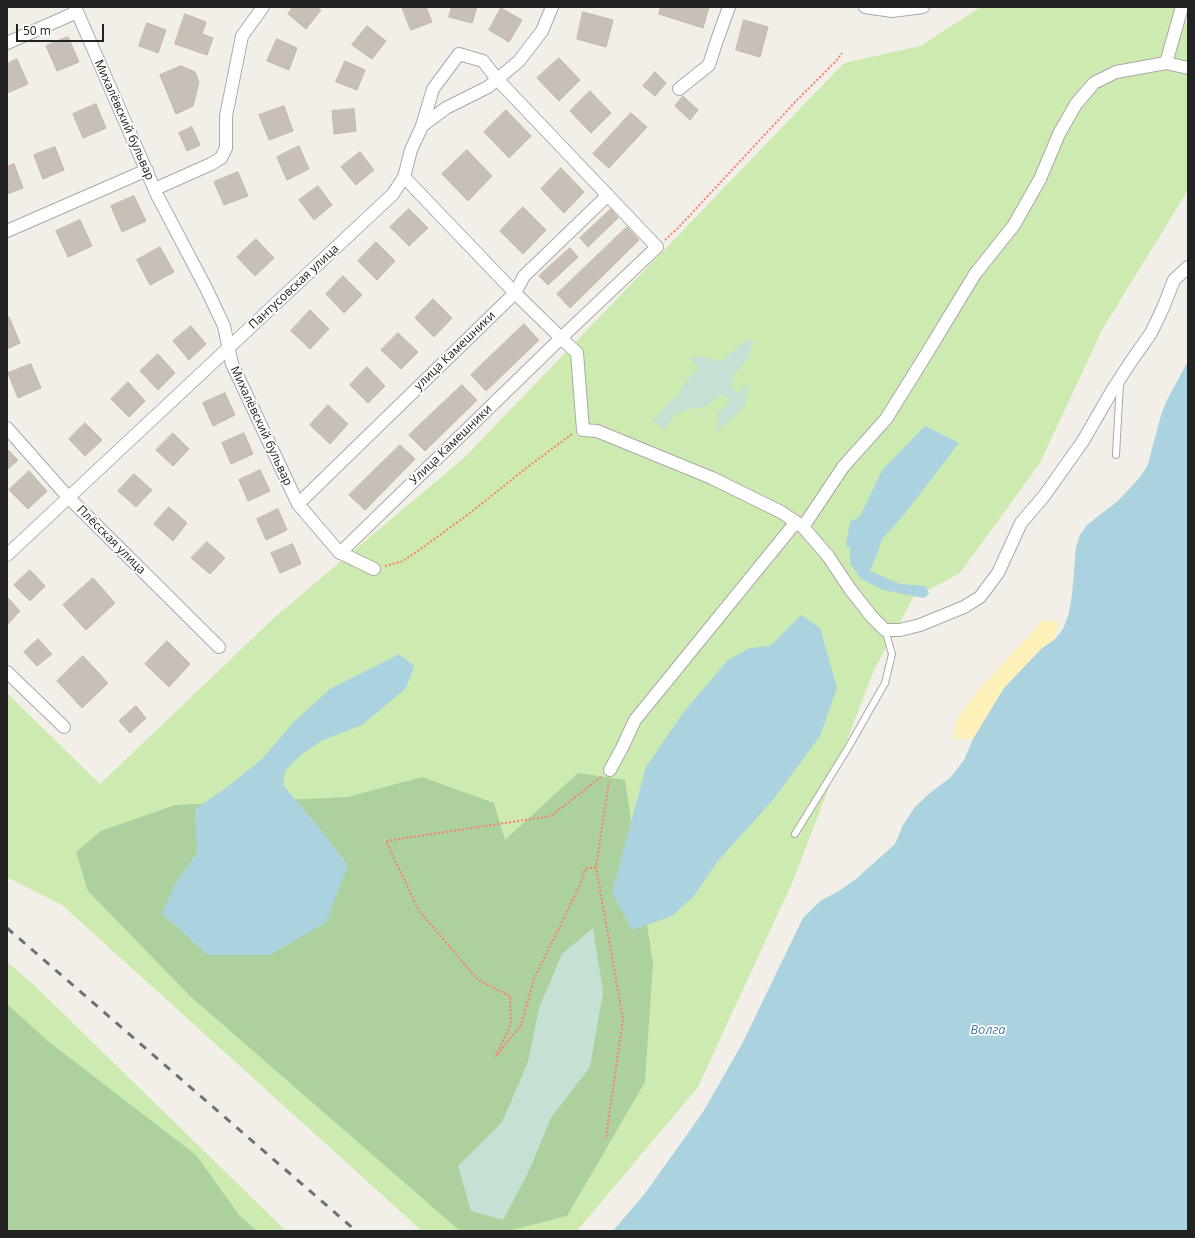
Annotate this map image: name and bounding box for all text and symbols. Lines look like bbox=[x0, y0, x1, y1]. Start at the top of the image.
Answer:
scale bar bbox=[18, 16, 106, 42]
text: 50 m bbox=[23, 22, 51, 39]
street label: Михалёвский бульвар bbox=[91, 58, 157, 182]
street label: Пантусовская улица bbox=[246, 242, 342, 332]
street label: улица Камешники bbox=[411, 309, 499, 393]
street label: Михалёвский бульвар bbox=[227, 364, 295, 488]
street label: Улица Камешники bbox=[407, 402, 495, 488]
street label: Плёсская улица bbox=[74, 503, 148, 577]
water label: Волга bbox=[970, 1022, 1006, 1038]

